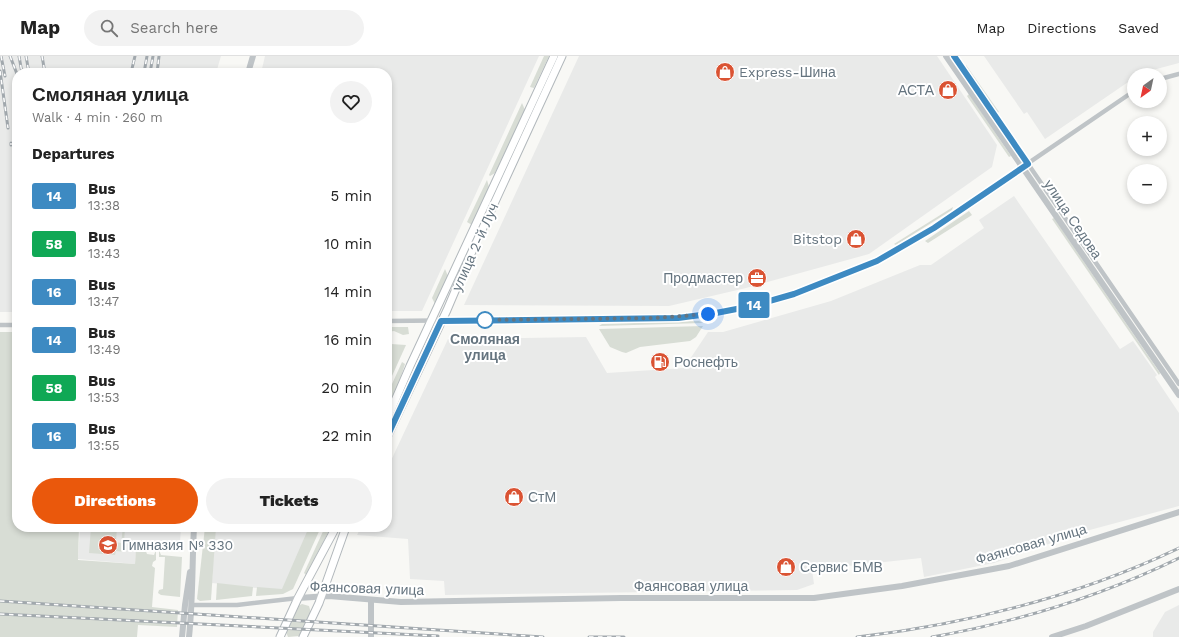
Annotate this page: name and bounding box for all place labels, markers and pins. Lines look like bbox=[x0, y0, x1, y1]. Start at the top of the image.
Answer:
shop icon: Express-Шина bbox=[714, 61, 736, 83]
place label: Express-Шина bbox=[739, 64, 836, 80]
shop icon: АСТА bbox=[937, 79, 959, 101]
place label: АСТА bbox=[898, 82, 935, 98]
shop icon: Bitstop bbox=[845, 228, 867, 250]
place label: Bitstop bbox=[793, 231, 842, 247]
office icon: Продмастер bbox=[746, 267, 768, 289]
place label: Продмастер bbox=[663, 270, 743, 286]
marker: Смоляная улица bbox=[476, 311, 494, 329]
place label: Смоляная улица bbox=[450, 331, 520, 363]
fuel station icon: Роснефть bbox=[649, 351, 671, 373]
place label: Роснефть bbox=[674, 354, 738, 370]
shop icon: СтМ bbox=[503, 486, 525, 508]
place label: СтМ bbox=[528, 489, 556, 505]
school or university icon: Гимназия № 330 bbox=[97, 534, 119, 556]
place label: Гимназия № 330 bbox=[122, 537, 233, 553]
shop icon: Сервис БМВ bbox=[775, 556, 797, 578]
place label: Сервис БМВ bbox=[800, 559, 883, 575]

